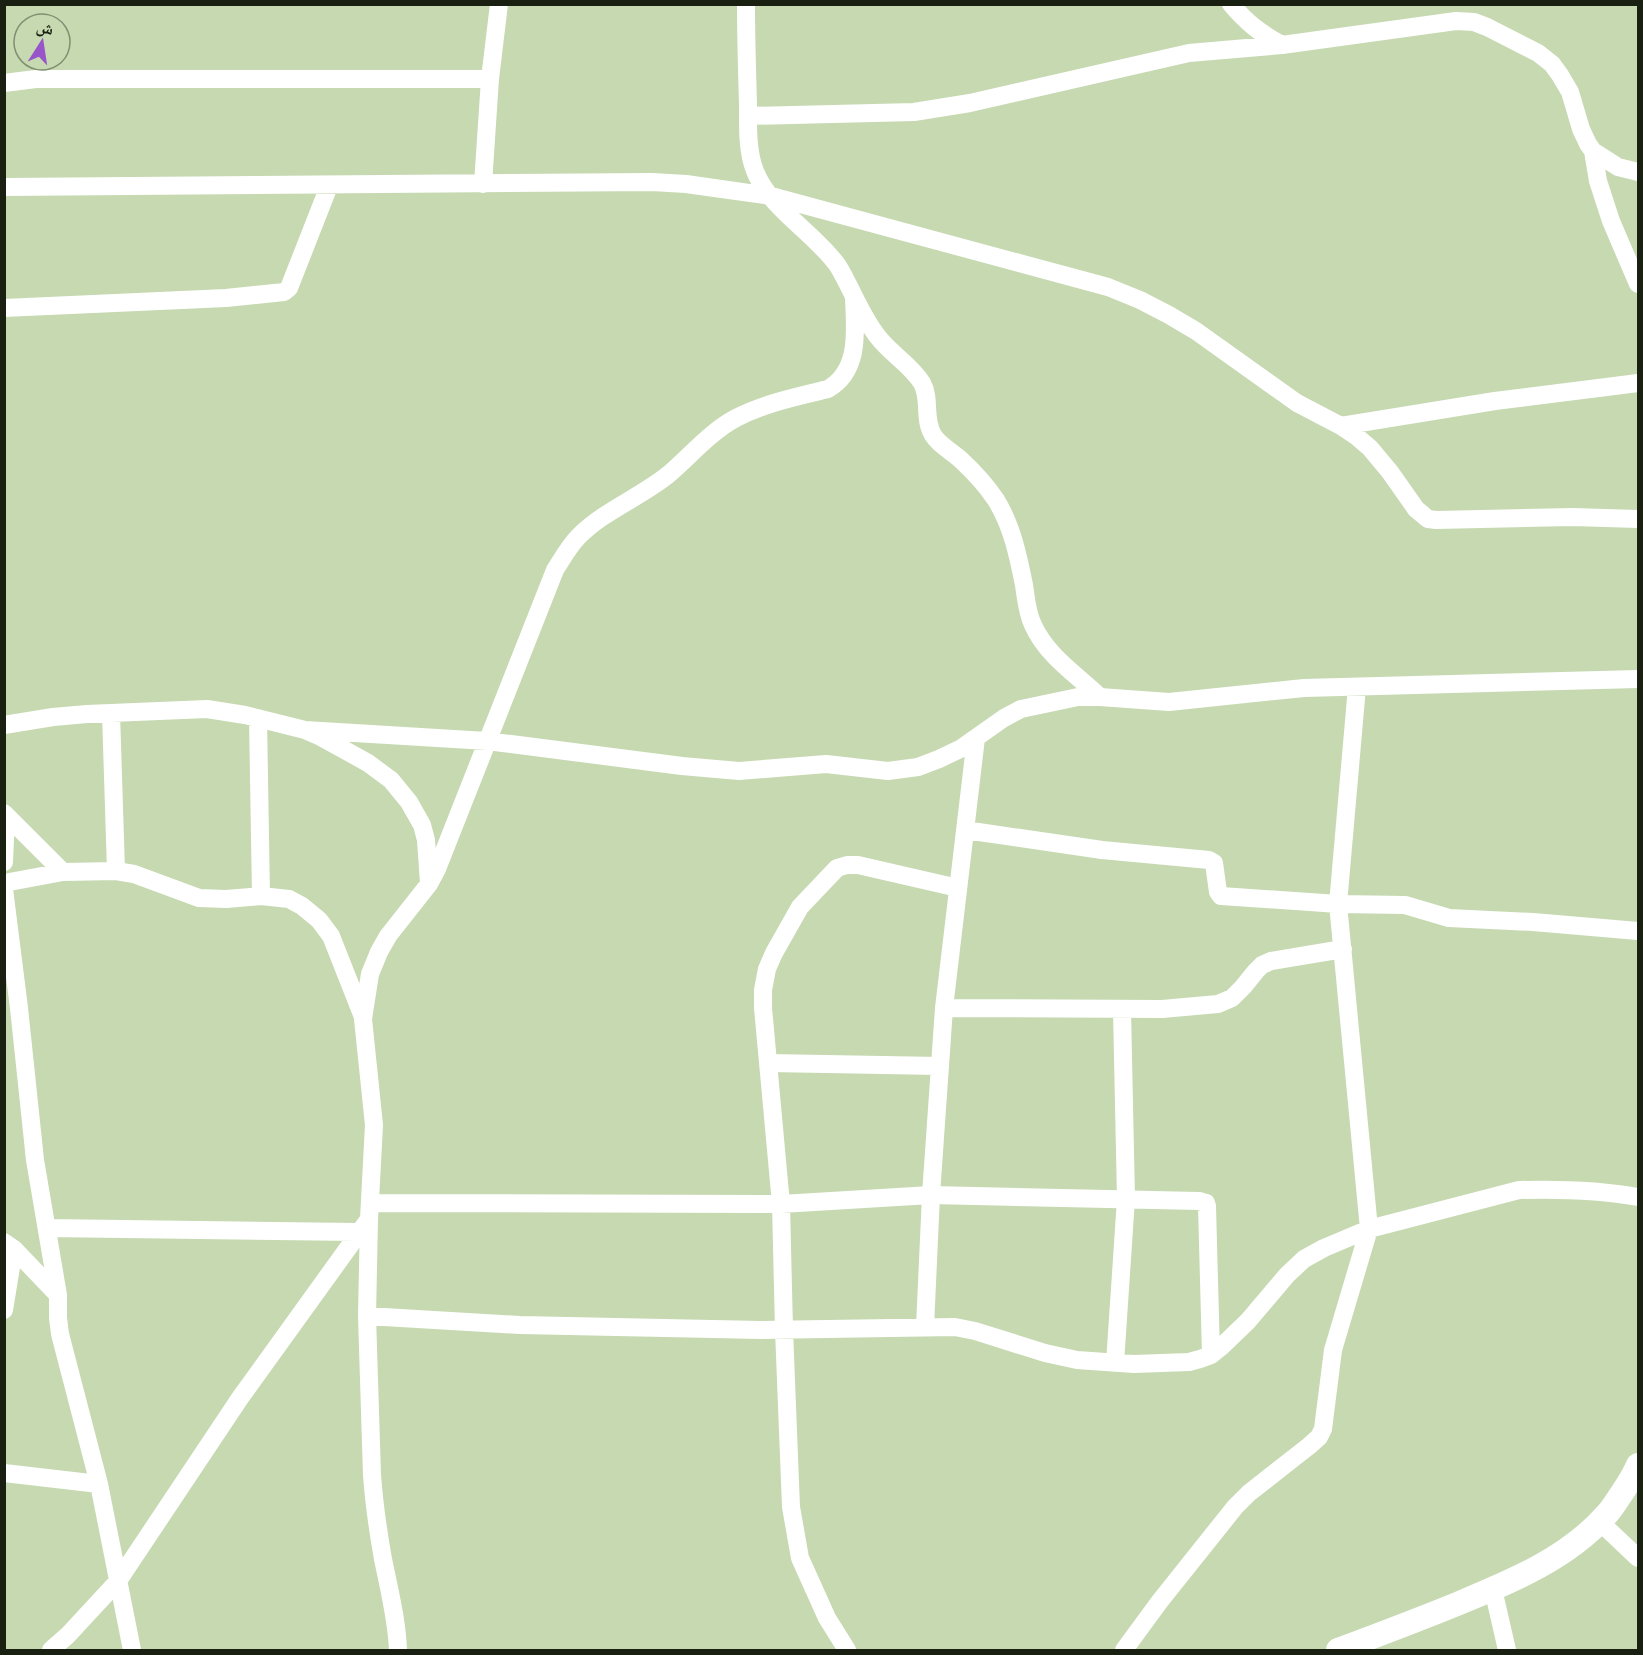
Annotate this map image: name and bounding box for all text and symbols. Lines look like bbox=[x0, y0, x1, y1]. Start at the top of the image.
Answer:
north arrow bbox=[12, 12, 72, 72]
text: ش bbox=[35, 17, 55, 39]

